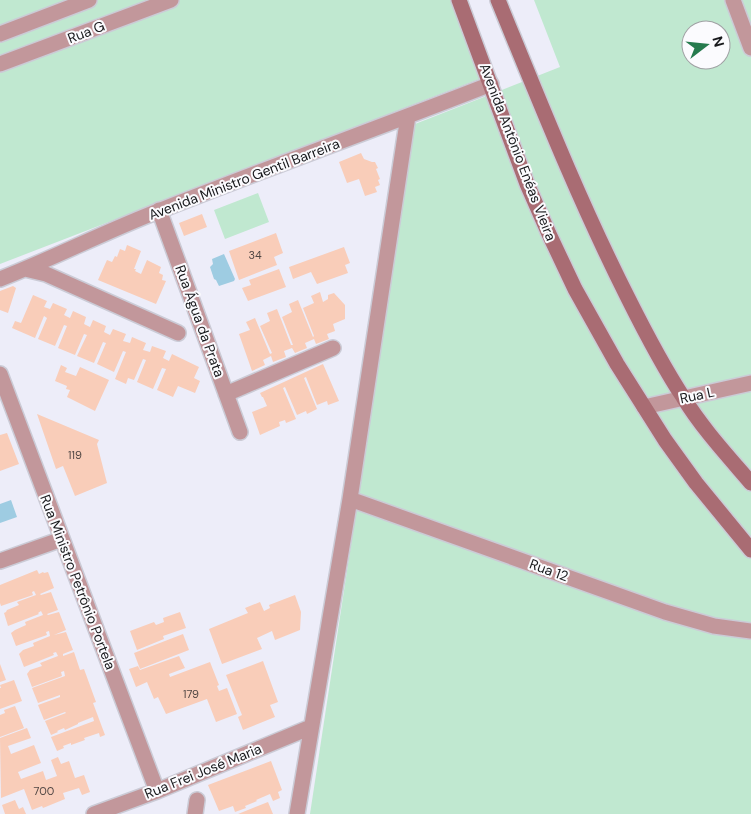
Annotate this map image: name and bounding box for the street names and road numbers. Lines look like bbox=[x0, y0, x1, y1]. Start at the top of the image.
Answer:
street label: Rua G bbox=[65, 17, 107, 47]
street label: Avenida Antônio Enéas Vieira bbox=[476, 61, 560, 243]
street label: Avenida Ministro Gentil Barreira bbox=[146, 134, 342, 224]
street label: Rua Água da Prata bbox=[171, 262, 229, 380]
street label: Rua L bbox=[678, 383, 716, 407]
street label: Rua Ministro Petrônio Portela bbox=[36, 492, 120, 672]
street label: Rua 12 bbox=[527, 555, 571, 585]
street label: Rua Frei José Maria bbox=[142, 739, 264, 803]

